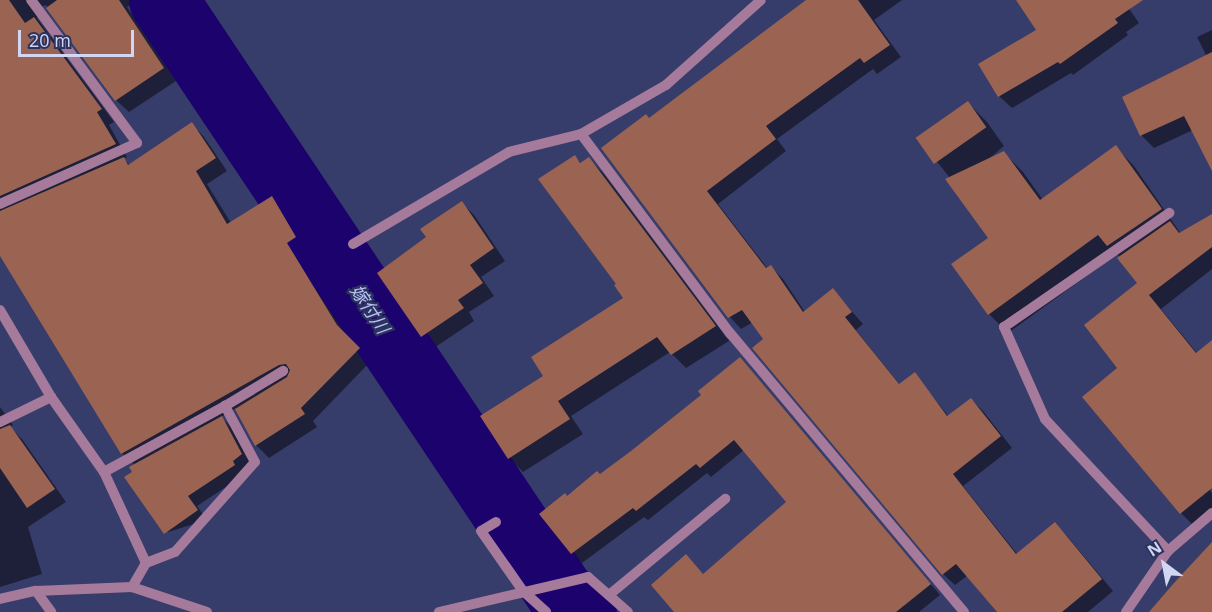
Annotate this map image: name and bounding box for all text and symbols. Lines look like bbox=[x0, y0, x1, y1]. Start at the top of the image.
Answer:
scale bar bbox=[21, 18, 136, 56]
text: 20 m bbox=[29, 28, 71, 52]
water label: 嫁付川 bbox=[346, 281, 394, 337]
north arrow bbox=[1134, 534, 1194, 594]
text: N bbox=[1143, 536, 1166, 562]

